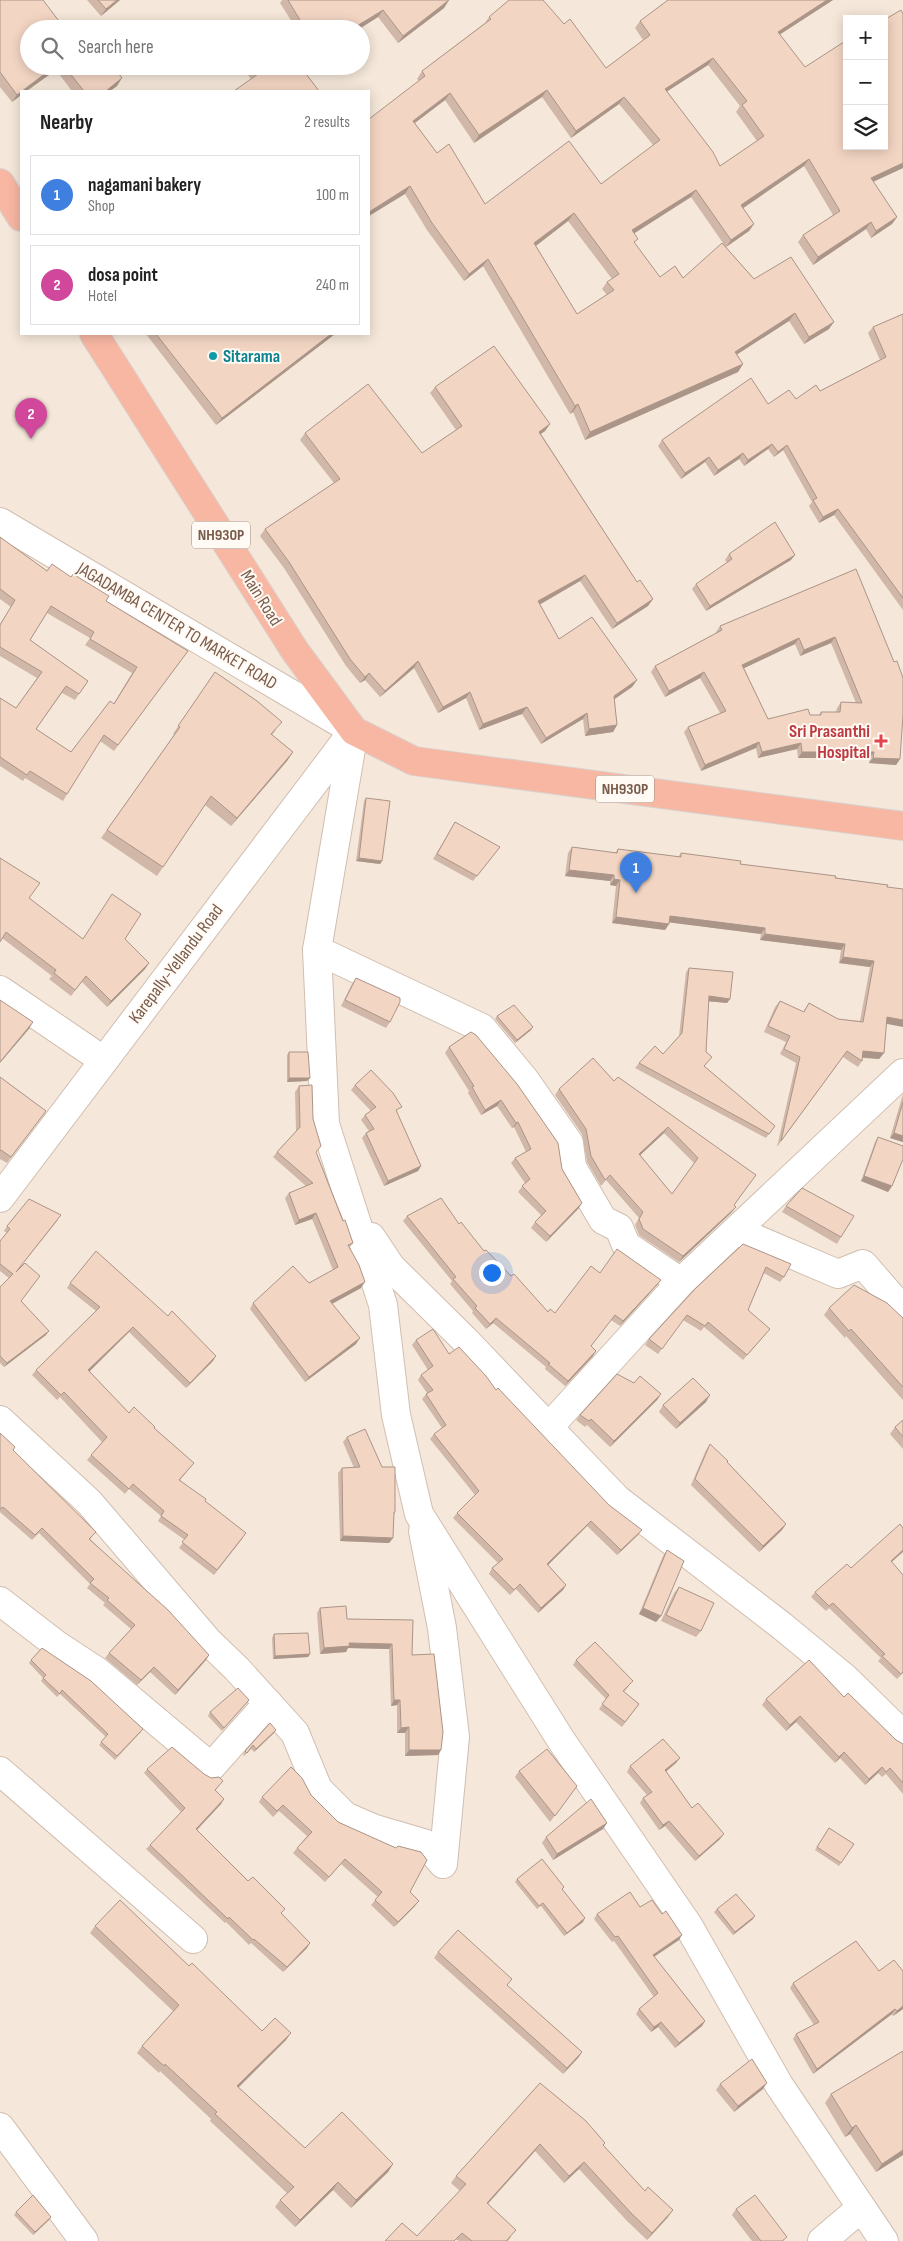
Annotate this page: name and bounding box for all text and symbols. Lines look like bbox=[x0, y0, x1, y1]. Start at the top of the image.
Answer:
map controls bbox=[843, 15, 888, 150]
button: + bbox=[843, 15, 888, 60]
search box bbox=[20, 20, 370, 75]
icon: search bbox=[38, 34, 66, 62]
text: Search here bbox=[78, 36, 154, 59]
button: − bbox=[843, 60, 888, 105]
button: layers bbox=[843, 105, 888, 150]
text: Nearby bbox=[40, 110, 93, 135]
text: 2 results bbox=[304, 113, 350, 132]
text: nagamani bakery bbox=[88, 174, 201, 197]
text: 1 bbox=[54, 186, 60, 205]
text: 100 m bbox=[316, 186, 349, 205]
text: Shop bbox=[88, 197, 115, 216]
text: dosa point bbox=[88, 264, 158, 287]
text: 2 bbox=[53, 276, 61, 295]
text: 240 m bbox=[316, 276, 349, 295]
text: Hotel bbox=[88, 287, 117, 306]
place label: Sitarama bbox=[223, 346, 280, 367]
marker: Sitarama bbox=[207, 350, 219, 362]
pin: 2 bbox=[15, 398, 47, 439]
road number: NH930P bbox=[192, 522, 250, 548]
street label: JAGADAMBA CENTER TO MARKET ROAD bbox=[72, 557, 281, 694]
street label: Main Road bbox=[236, 566, 286, 630]
place label: Sri Prasanthi Hospital bbox=[789, 721, 870, 763]
marker: Sri Prasanthi Hospital bbox=[874, 734, 888, 748]
road number: NH930P bbox=[596, 776, 654, 802]
pin: 1 bbox=[620, 852, 652, 893]
street label: Karepally-Yellandu Road bbox=[124, 900, 228, 1028]
your location bbox=[479, 1260, 505, 1286]

